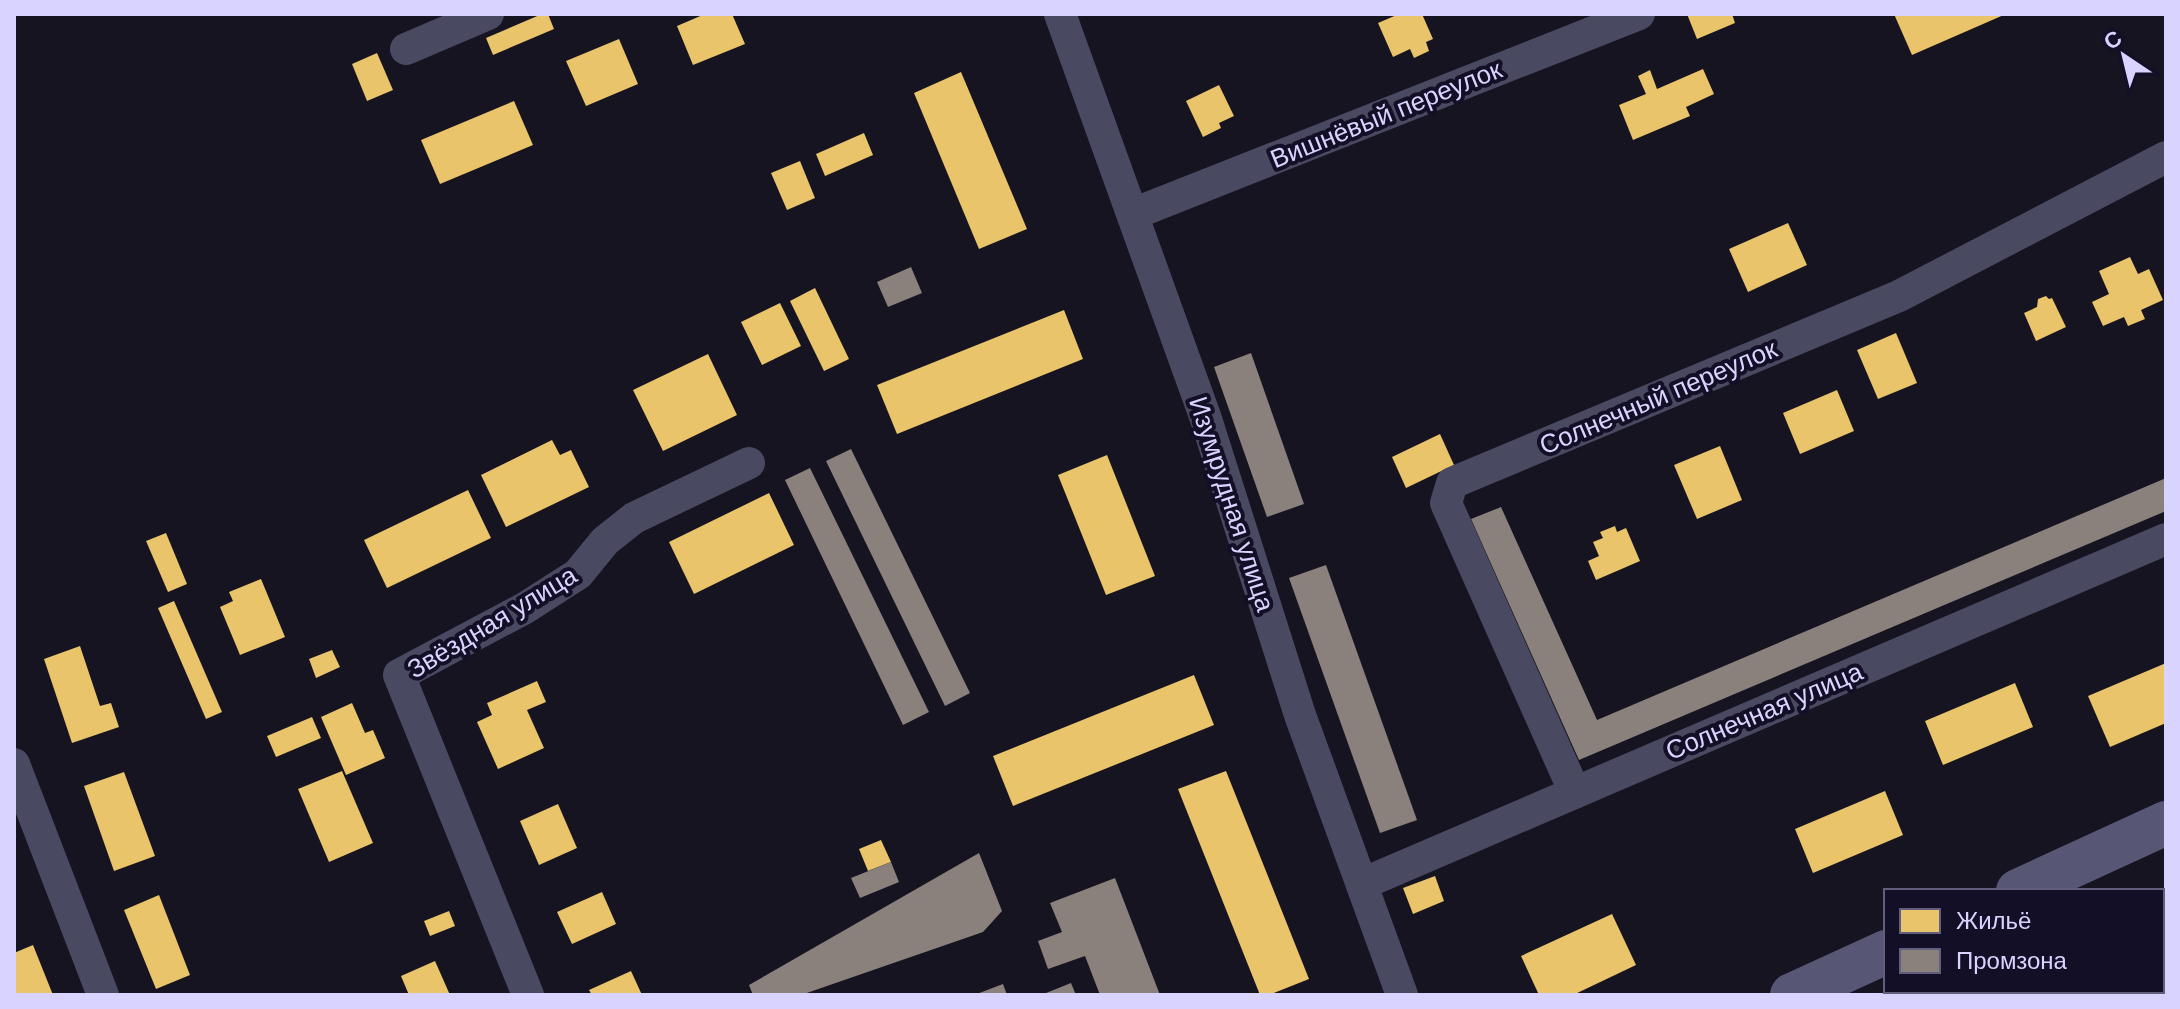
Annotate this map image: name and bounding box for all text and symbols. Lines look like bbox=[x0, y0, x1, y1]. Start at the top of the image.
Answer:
north arrow bbox=[2084, 16, 2164, 96]
text: С bbox=[2099, 25, 2127, 55]
street label: Вишнёвый переулок bbox=[1266, 54, 1507, 174]
street label: Солнечный переулок bbox=[1535, 333, 1782, 461]
street label: Изумрудная улица bbox=[1183, 393, 1281, 616]
street label: Звёздная улица bbox=[402, 559, 583, 684]
street label: Солнечная улица bbox=[1661, 656, 1867, 766]
legend bbox=[1884, 889, 2164, 993]
text: Жильё bbox=[1956, 907, 2031, 934]
text: Промзона bbox=[1956, 947, 2068, 974]

